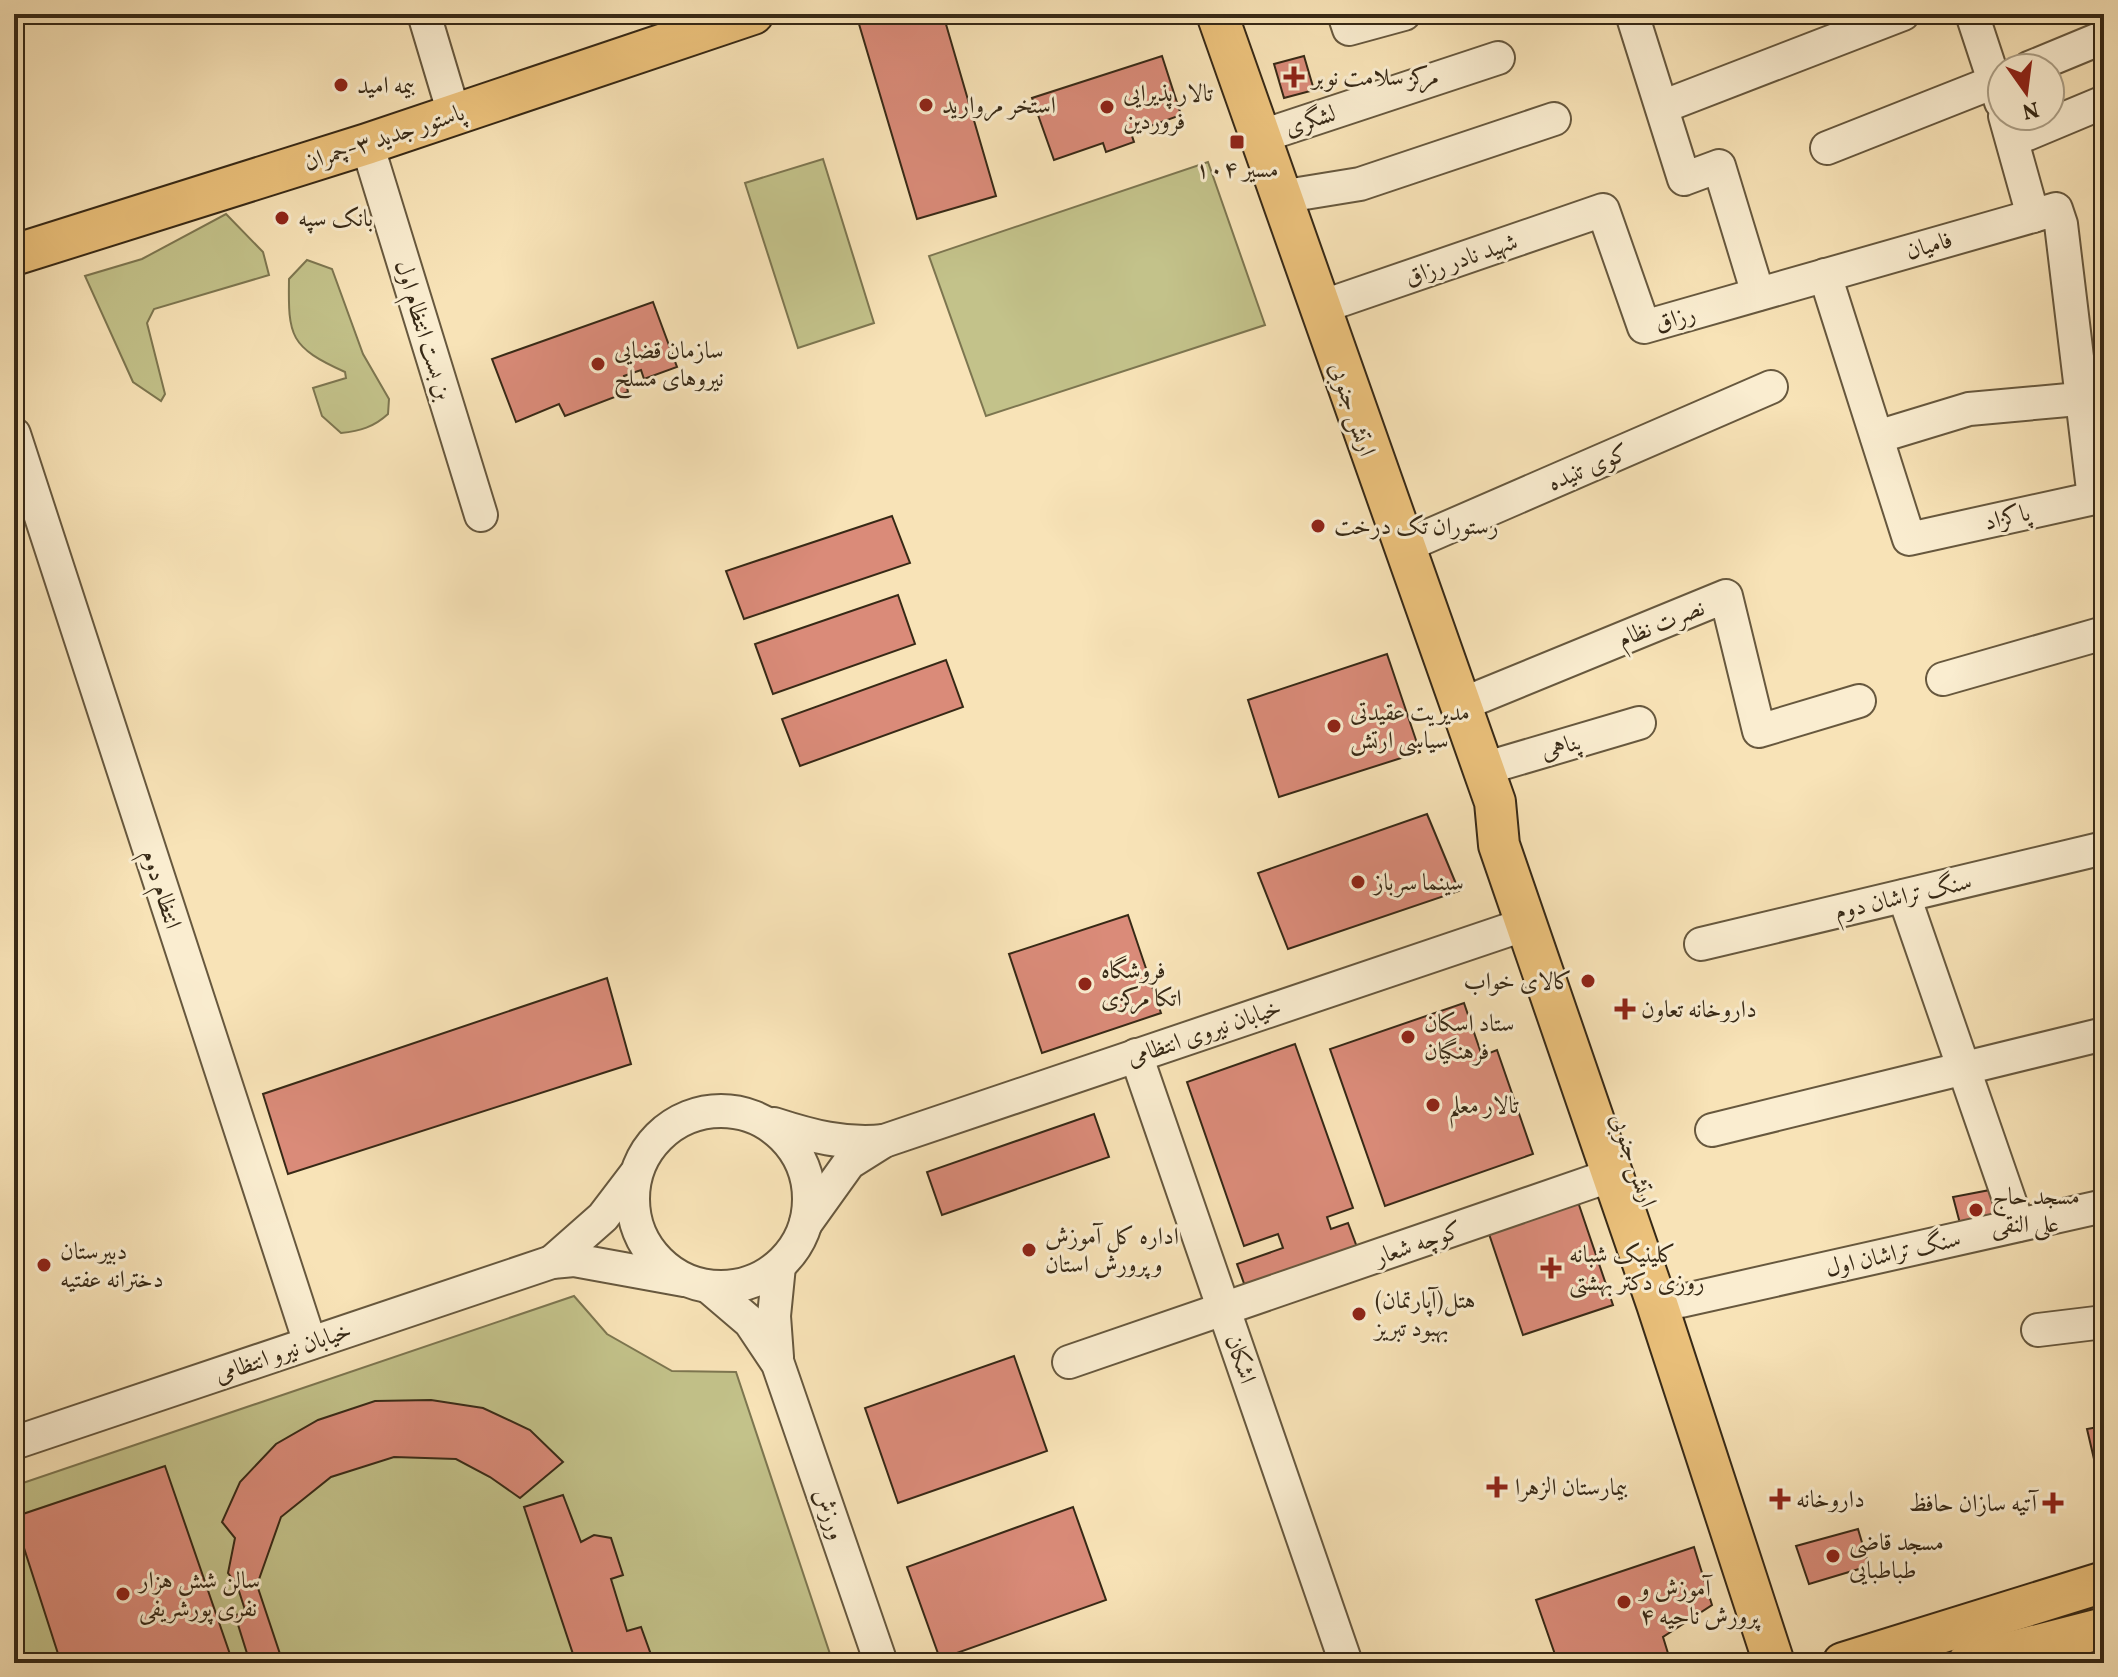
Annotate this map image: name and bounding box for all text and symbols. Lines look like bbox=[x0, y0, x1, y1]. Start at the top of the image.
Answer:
north arrow bbox=[1986, 52, 2066, 132]
place label: مرکز سلامت نوبر bbox=[1309, 62, 1439, 96]
marker: مرکز سلامت نوبر bbox=[1283, 66, 1305, 88]
place label: بیمه امید bbox=[357, 70, 415, 104]
marker: بیمه امید bbox=[332, 76, 350, 94]
place label: تالار پذیرایی فروردین bbox=[1123, 78, 1213, 140]
place label: استخر مروارید bbox=[942, 90, 1056, 124]
text: N bbox=[2019, 92, 2042, 126]
street label: پاستور جدید ۳-چمران bbox=[300, 96, 471, 181]
marker: استخر مروارید bbox=[917, 96, 935, 114]
marker: تالار پذیرایی فروردین bbox=[1098, 98, 1116, 116]
street label: لشگری bbox=[1281, 98, 1341, 146]
marker: مسیر ۱۰۴ bbox=[1228, 133, 1246, 151]
place label: مسیر ۱۰۴ bbox=[1195, 154, 1279, 188]
place label: بانک سپه bbox=[298, 203, 373, 237]
marker: بانک سپه bbox=[273, 209, 291, 227]
street label: فامیان bbox=[1902, 224, 1957, 270]
street label: شهید نادر رزاق bbox=[1401, 226, 1523, 296]
street label: بن بست انتظام اول bbox=[383, 256, 460, 406]
street label: رزاق bbox=[1651, 298, 1700, 342]
place label: سازمان قضایی نیروهای مسلح bbox=[614, 335, 724, 399]
marker: سازمان قضایی نیروهای مسلح bbox=[589, 355, 607, 373]
street label: ارتش جنوبی bbox=[1319, 358, 1383, 461]
street label: کوی تنیده bbox=[1543, 437, 1635, 501]
street label: پاکزاد bbox=[1981, 497, 2035, 541]
place label: رستوران تک درخت bbox=[1334, 511, 1498, 545]
marker: رستوران تک درخت bbox=[1309, 517, 1327, 535]
street label: نصرت نظام bbox=[1613, 592, 1711, 660]
place label: مدیریت عقیدتی سیاسی ارتش bbox=[1350, 697, 1470, 759]
marker: مدیریت عقیدتی سیاسی ارتش bbox=[1325, 717, 1343, 735]
street label: پناهی bbox=[1537, 726, 1586, 770]
street label: انتظام دوم bbox=[129, 846, 189, 934]
street label: سنگ تراشان دوم bbox=[1831, 866, 1976, 932]
place label: سینما سرباز bbox=[1372, 867, 1464, 901]
marker: سینما سرباز bbox=[1349, 873, 1367, 891]
place label: فروشگاه اتکا مرکزی bbox=[1101, 955, 1182, 1017]
place label: کالای خواب bbox=[1463, 966, 1572, 1000]
marker: کالای خواب bbox=[1579, 972, 1597, 990]
marker: فروشگاه اتکا مرکزی bbox=[1076, 975, 1094, 993]
street label: خیابان نیروی انتظامی bbox=[1123, 992, 1286, 1076]
place label: داروخانه تعاون bbox=[1641, 994, 1757, 1028]
marker: داروخانه تعاون bbox=[1616, 1000, 1634, 1018]
place label: ستاد اسکان فرهنگیان bbox=[1424, 1008, 1514, 1070]
marker: ستاد اسکان فرهنگیان bbox=[1399, 1028, 1417, 1046]
place label: تالار معلم bbox=[1449, 1090, 1519, 1129]
marker: تالار معلم bbox=[1424, 1096, 1442, 1114]
street label: ارتش جنوبی bbox=[1600, 1109, 1664, 1212]
place label: مسجد حاج علی النقی bbox=[1992, 1181, 2080, 1243]
marker: مسجد حاج علی النقی bbox=[1967, 1201, 1985, 1219]
street label: کوچه شعار bbox=[1369, 1214, 1467, 1276]
place label: اداره کل آموزش و پرورش استان bbox=[1045, 1221, 1179, 1283]
street label: سنگ تراشان اول bbox=[1822, 1223, 1965, 1287]
place label: دبیرستان دخترانه عفتیه bbox=[60, 1236, 164, 1298]
place label: کلینیک شبانه روزی دکتر بهشتی bbox=[1569, 1239, 1705, 1301]
marker: اداره کل آموزش و پرورش استان bbox=[1020, 1241, 1038, 1259]
marker: دبیرستان دخترانه عفتیه bbox=[35, 1256, 53, 1274]
marker: کلینیک شبانه روزی دکتر بهشتی bbox=[1540, 1257, 1562, 1279]
place label: هتل(آپارتمان) بهبود تبریز bbox=[1372, 1285, 1476, 1347]
marker: هتل(آپارتمان) بهبود تبریز bbox=[1350, 1305, 1368, 1323]
street label: خیابان نیرو انتظامی bbox=[211, 1315, 357, 1393]
street label: اشکان bbox=[1215, 1331, 1263, 1389]
place label: بیمارستان الزهرا bbox=[1515, 1472, 1628, 1506]
marker: بیمارستان الزهرا bbox=[1486, 1476, 1508, 1498]
street label: ورزش bbox=[803, 1484, 853, 1545]
place label: داروخانه bbox=[1796, 1484, 1865, 1518]
place label: آتیه سازان حافظ bbox=[1909, 1488, 2040, 1522]
marker: داروخانه bbox=[1771, 1490, 1789, 1508]
marker: آتیه سازان حافظ bbox=[2044, 1494, 2062, 1512]
place label: مسجد قاضی طباطبایی bbox=[1849, 1527, 1944, 1589]
marker: مسجد قاضی طباطبایی bbox=[1824, 1547, 1842, 1565]
place label: سالن شش هزار نفری پورشریفی bbox=[137, 1565, 260, 1627]
place label: آموزش و پرورش ناحیه ۴ bbox=[1637, 1573, 1762, 1635]
marker: سالن شش هزار نفری پورشریفی bbox=[114, 1585, 132, 1603]
marker: آموزش و پرورش ناحیه ۴ bbox=[1615, 1593, 1633, 1611]

